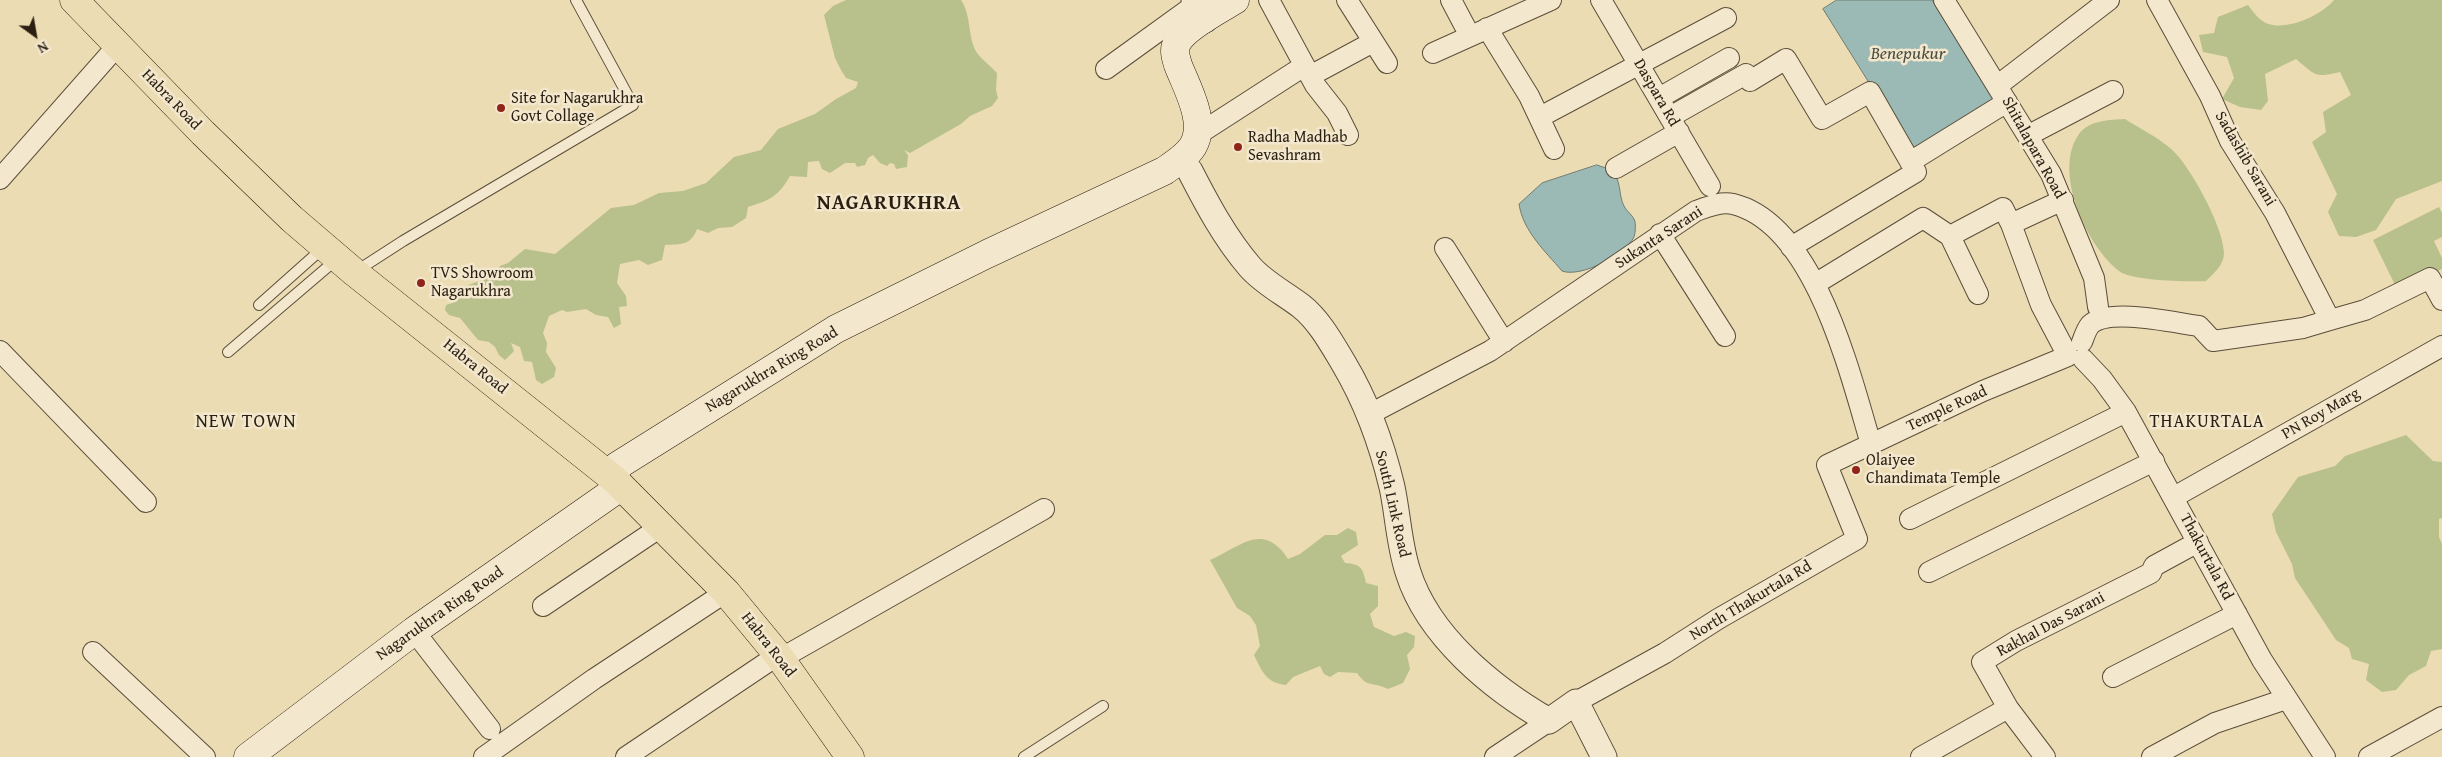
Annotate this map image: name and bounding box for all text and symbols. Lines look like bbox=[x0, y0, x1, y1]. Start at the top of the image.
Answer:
north arrow bbox=[10, 10, 60, 60]
text: N bbox=[34, 37, 52, 59]
water label: Benepukur bbox=[1871, 43, 1945, 65]
street label: Daspara Rd bbox=[1629, 56, 1683, 130]
street label: Habra Road bbox=[137, 65, 205, 135]
place label: Site for Nagarukhra Govt Collage bbox=[511, 89, 643, 127]
street label: Shitalapara Road bbox=[1997, 94, 2069, 202]
marker: Site for Nagarukhra Govt Collage bbox=[495, 102, 507, 114]
street label: Sadashib Sarani bbox=[2210, 108, 2280, 210]
place label: Radha Madhab Sevashram bbox=[1248, 128, 1347, 166]
marker: Radha Madhab Sevashram bbox=[1232, 141, 1244, 153]
district label: NAGARUKHRA bbox=[815, 191, 963, 217]
street label: Sukanta Sarani bbox=[1612, 203, 1706, 273]
place label: TVS Showroom Nagarukhra bbox=[431, 264, 534, 302]
marker: TVS Showroom Nagarukhra bbox=[415, 277, 427, 289]
street label: Nagarukhra Ring Road bbox=[702, 323, 842, 417]
street label: Habra Road bbox=[439, 335, 511, 399]
street label: Temple Road bbox=[1904, 382, 1990, 436]
street label: PN Roy Marg bbox=[2279, 384, 2363, 444]
district label: NEW TOWN bbox=[194, 411, 298, 433]
district label: THAKURTALA bbox=[2148, 411, 2266, 433]
street label: South Link Road bbox=[1370, 449, 1414, 559]
place label: Olaiyee Chandimata Temple bbox=[1866, 451, 2000, 489]
marker: Olaiyee Chandimata Temple bbox=[1850, 464, 1862, 476]
street label: Thakurtala Rd bbox=[2175, 510, 2237, 604]
street label: North Thakurtala Rd bbox=[1687, 557, 1815, 645]
street label: Nagarukhra Ring Road bbox=[373, 563, 507, 665]
street label: Rakhal Das Sarani bbox=[1994, 588, 2108, 662]
street label: Habra Road bbox=[737, 609, 799, 681]

